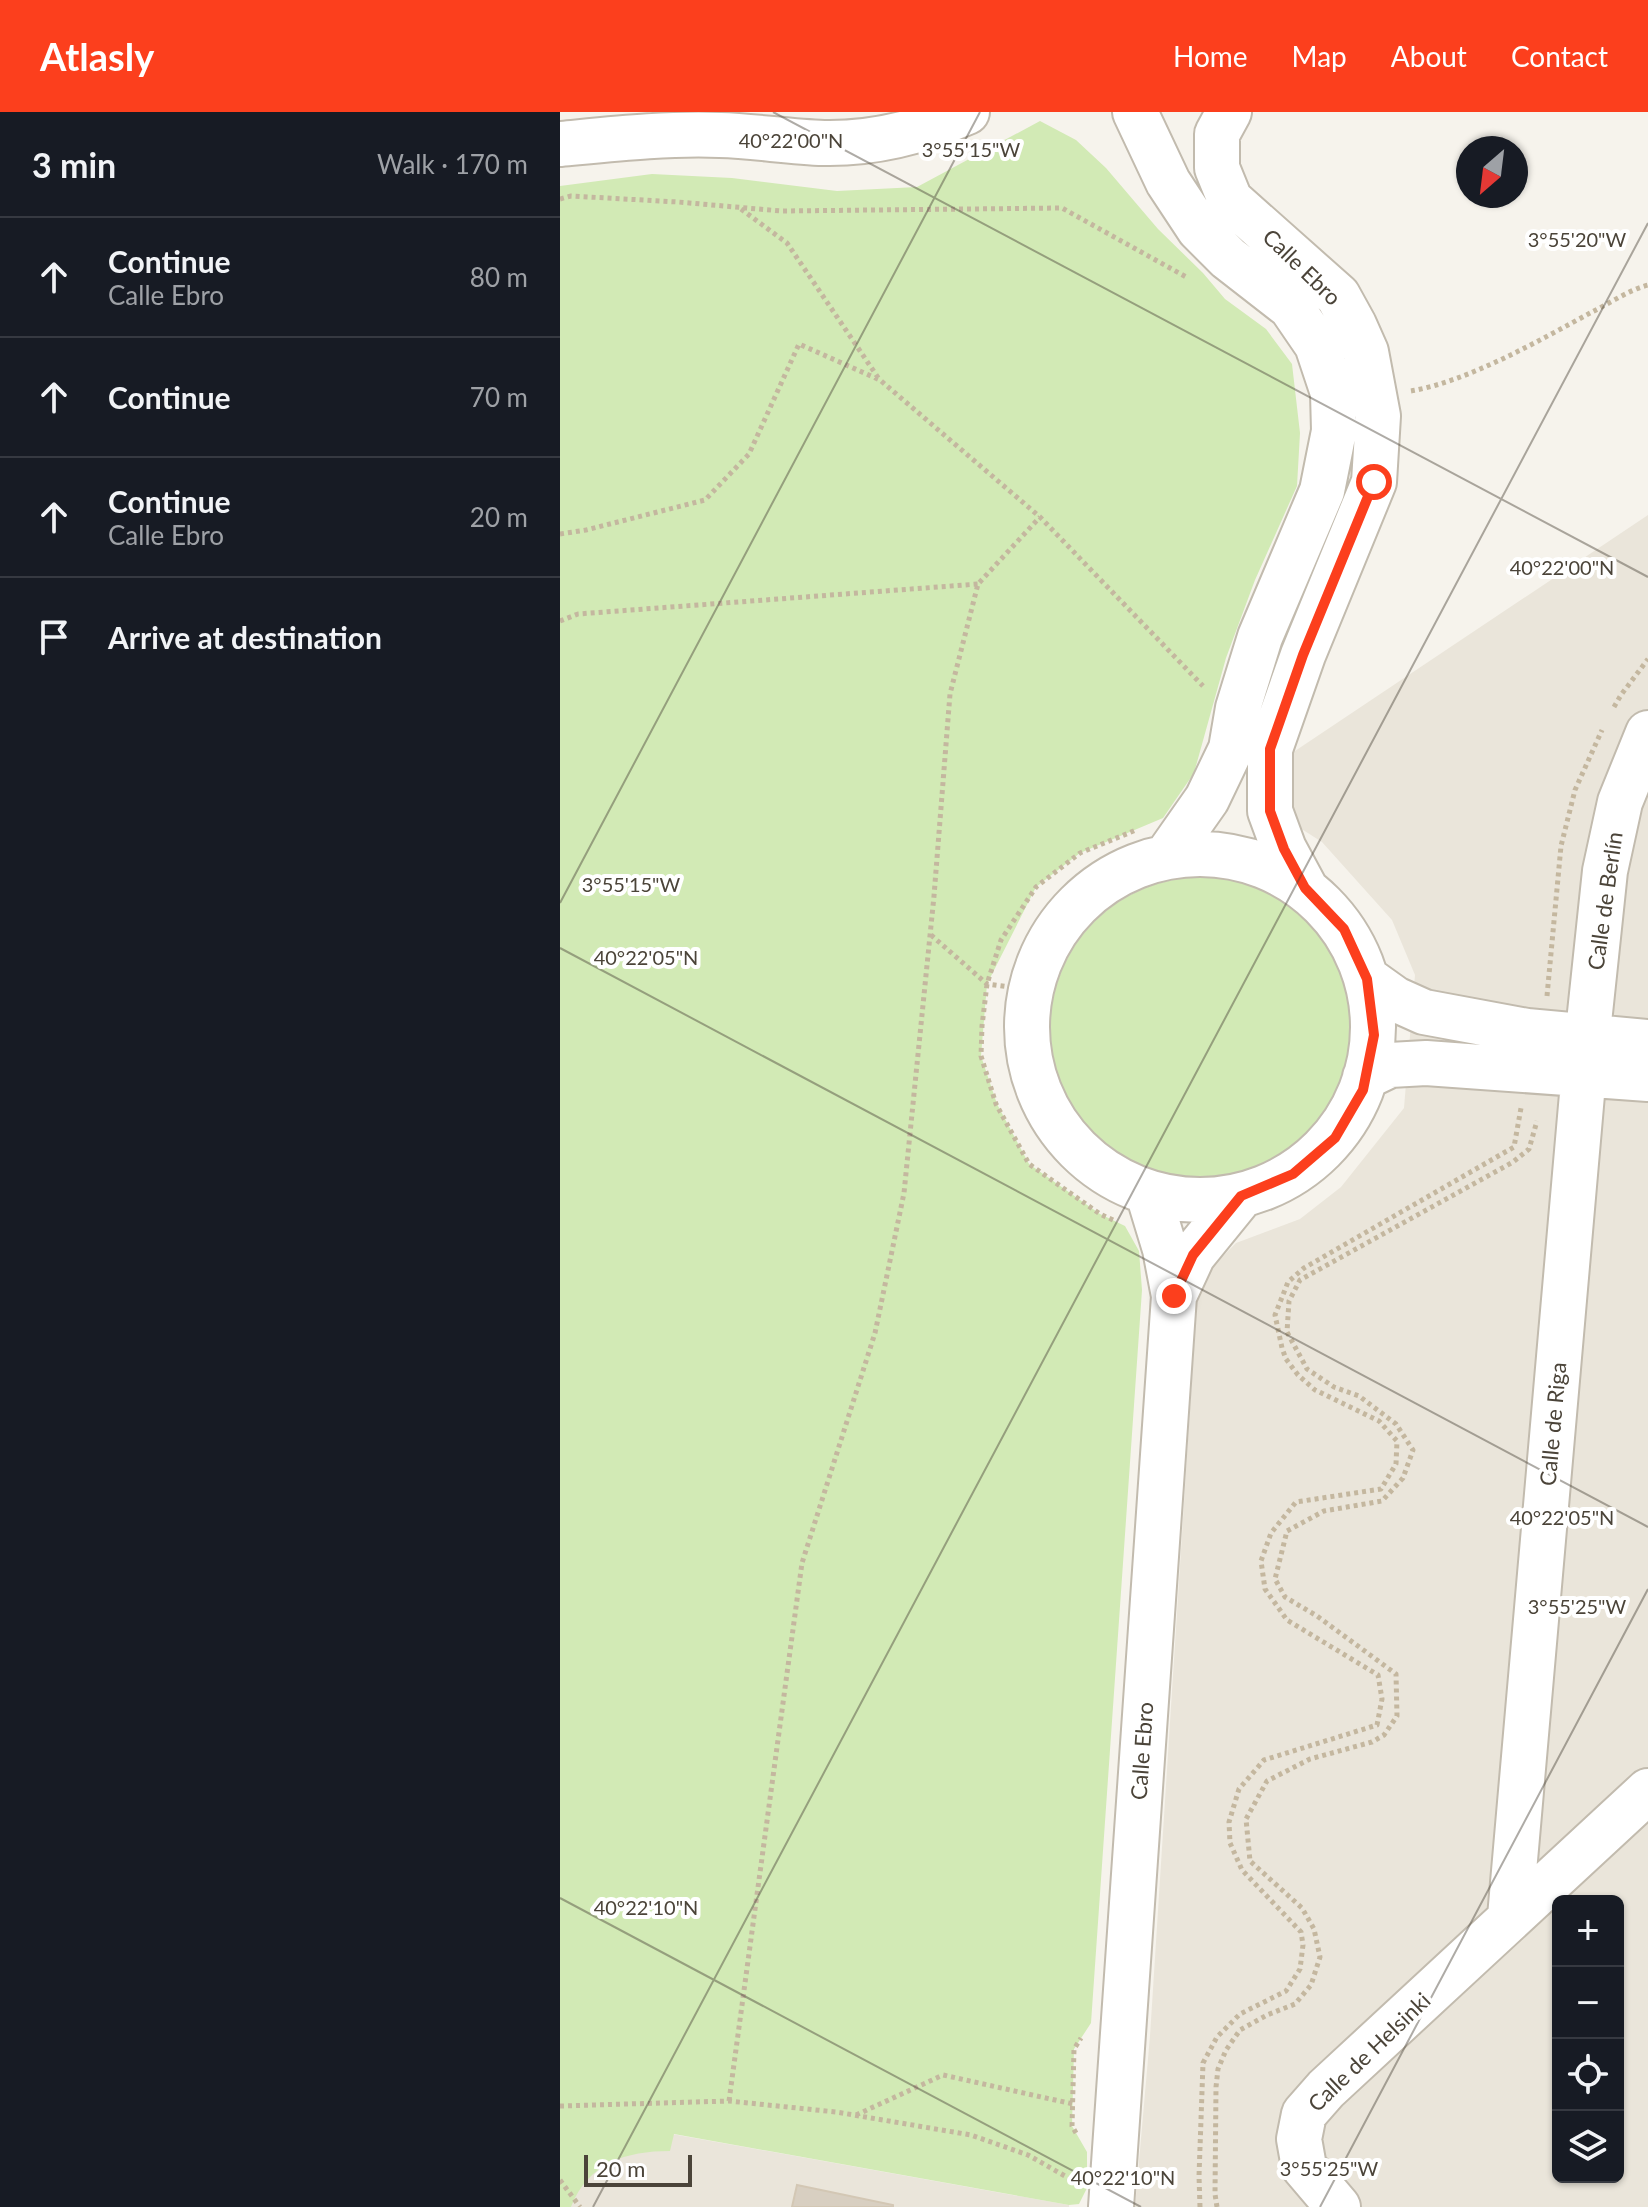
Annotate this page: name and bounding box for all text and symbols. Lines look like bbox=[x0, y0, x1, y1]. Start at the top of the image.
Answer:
text: Atlasly bbox=[40, 33, 154, 79]
text: Home bbox=[1173, 39, 1248, 73]
text: Map bbox=[1292, 39, 1347, 73]
text: About bbox=[1391, 39, 1467, 73]
text: Contact bbox=[1511, 39, 1608, 73]
text: 40°22'00"N bbox=[739, 128, 843, 152]
north arrow bbox=[1456, 136, 1528, 208]
text: 3°55'15"W bbox=[922, 137, 1021, 161]
text: 3 min bbox=[32, 144, 116, 185]
text: Walk · 170 m bbox=[377, 148, 528, 180]
street label: Calle Ebro bbox=[1258, 223, 1347, 310]
text: 3°55'20"W bbox=[1528, 227, 1627, 251]
text: Continue bbox=[108, 243, 231, 279]
icon: ahead bbox=[32, 255, 76, 299]
text: 80 m bbox=[470, 261, 528, 293]
text: Calle Ebro bbox=[108, 279, 224, 311]
icon: ahead bbox=[32, 375, 76, 419]
text: Continue bbox=[108, 379, 231, 415]
text: 70 m bbox=[470, 381, 528, 413]
route start bbox=[1356, 464, 1392, 500]
text: Continue bbox=[108, 483, 231, 519]
icon: ahead bbox=[32, 495, 76, 539]
text: 20 m bbox=[470, 501, 528, 533]
text: Calle Ebro bbox=[108, 519, 224, 551]
text: 40°22'00"N bbox=[1510, 555, 1614, 579]
icon: arrive bbox=[32, 615, 76, 659]
text: Arrive at destination bbox=[108, 619, 382, 655]
street label: Calle de Berlín bbox=[1581, 830, 1628, 972]
text: 3°55'15"W bbox=[582, 872, 681, 896]
text: 40°22'05"N bbox=[594, 945, 698, 969]
route end bbox=[1156, 1278, 1192, 1314]
street label: Calle de Riga bbox=[1534, 1361, 1571, 1487]
text: 40°22'05"N bbox=[1510, 1505, 1614, 1529]
text: 3°55'25"W bbox=[1528, 1594, 1627, 1618]
street label: Calle Ebro bbox=[1125, 1701, 1158, 1801]
text: 40°22'10"N bbox=[594, 1895, 698, 1919]
map controls bbox=[1552, 1895, 1624, 2183]
button: + bbox=[1552, 1895, 1624, 1967]
button: − bbox=[1552, 1967, 1624, 2039]
street label: Calle de Helsinki bbox=[1302, 1986, 1435, 2117]
button: locate bbox=[1552, 2039, 1624, 2111]
button: layers bbox=[1552, 2111, 1624, 2183]
scale bar bbox=[584, 2151, 692, 2187]
text: 20 m bbox=[596, 2155, 645, 2182]
text: 3°55'25"W bbox=[1280, 2156, 1379, 2180]
text: 40°22'10"N bbox=[1071, 2165, 1175, 2189]

